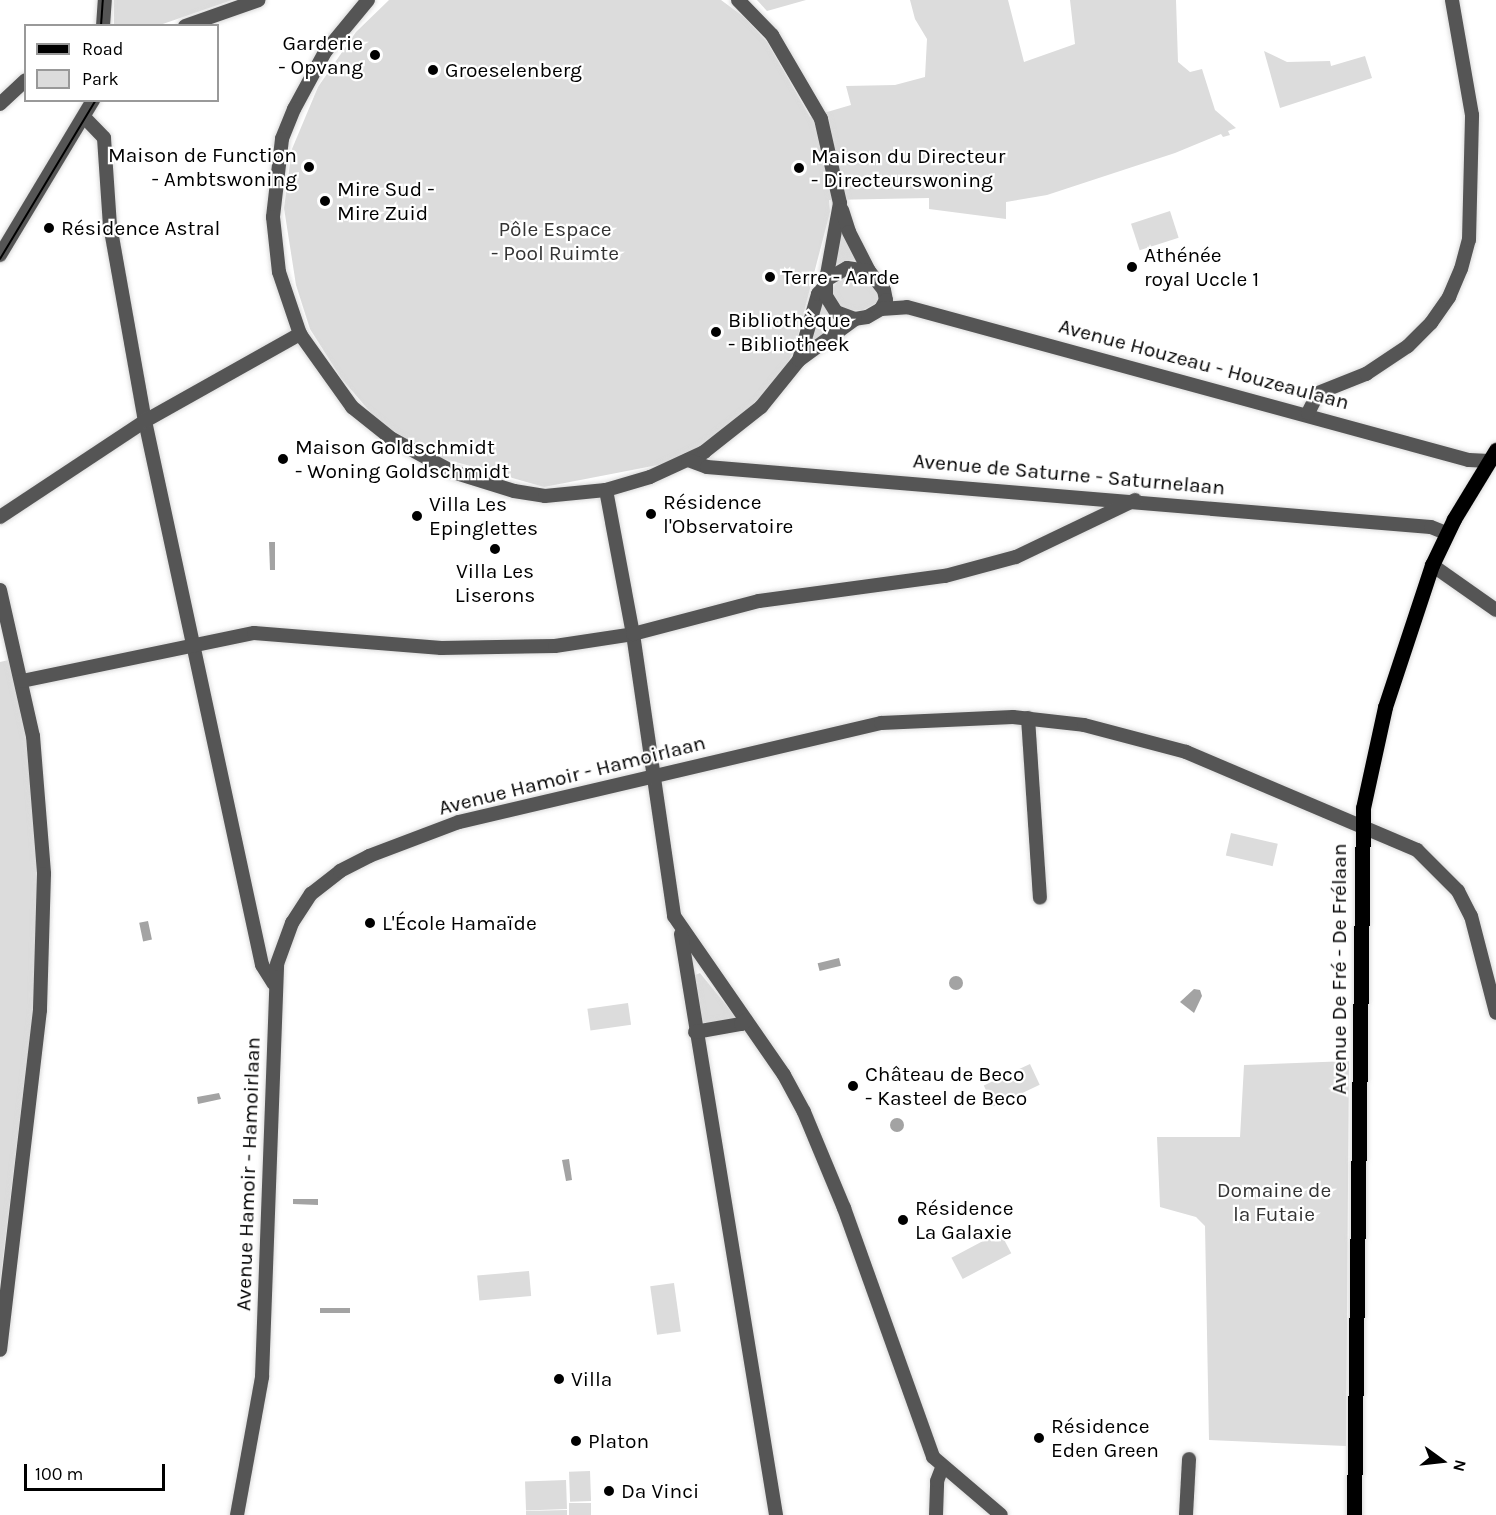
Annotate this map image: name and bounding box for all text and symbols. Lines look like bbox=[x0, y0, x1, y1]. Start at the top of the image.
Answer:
legend bbox=[24, 24, 219, 102]
place label: Garderie - Opvang bbox=[278, 30, 363, 80]
text: Road bbox=[82, 38, 123, 60]
marker: Garderie - Opvang bbox=[368, 48, 382, 62]
place label: Groeselenberg bbox=[445, 57, 582, 83]
marker: Groeselenberg bbox=[426, 63, 440, 77]
text: Park bbox=[82, 68, 119, 90]
place label: Maison de Function - Ambtswoning bbox=[108, 142, 297, 192]
place label: Maison du Directeur - Directeurswoning bbox=[811, 143, 1005, 193]
marker: Maison de Function - Ambtswoning bbox=[302, 160, 316, 174]
marker: Maison du Directeur - Directeurswoning bbox=[792, 161, 806, 175]
place label: Mire Sud - Mire Zuid bbox=[337, 176, 435, 226]
marker: Mire Sud - Mire Zuid bbox=[318, 194, 332, 208]
place label: Résidence Astral bbox=[61, 215, 220, 241]
park label: Pôle Espace - Pool Ruimte bbox=[491, 216, 619, 266]
marker: Résidence Astral bbox=[42, 221, 56, 235]
place label: Athénée royal Uccle 1 bbox=[1144, 242, 1259, 292]
marker: Athénée royal Uccle 1 bbox=[1125, 260, 1139, 274]
place label: Terre - Aarde bbox=[782, 264, 899, 290]
marker: Terre - Aarde bbox=[763, 270, 777, 284]
place label: Bibliothèque - Bibliotheek bbox=[728, 307, 850, 357]
street label: Avenue Houzeau - Houzeaulaan bbox=[1056, 313, 1352, 415]
marker: Bibliothèque - Bibliotheek bbox=[709, 325, 723, 339]
place label: Maison Goldschmidt - Woning Goldschmidt bbox=[295, 434, 509, 484]
street label: Avenue de Saturne - Saturnelaan bbox=[912, 448, 1226, 500]
marker: Maison Goldschmidt - Woning Goldschmidt bbox=[276, 452, 290, 466]
place label: Résidence l'Observatoire bbox=[663, 489, 793, 539]
place label: Villa Les Epinglettes bbox=[429, 491, 538, 541]
marker: Résidence l'Observatoire bbox=[644, 507, 658, 521]
marker: Villa Les Epinglettes bbox=[410, 509, 424, 523]
marker: Villa Les Liserons bbox=[488, 542, 502, 556]
place label: Villa Les Liserons bbox=[455, 558, 535, 608]
street label: Avenue Hamoir - Hamoirlaan bbox=[436, 730, 708, 820]
street label: Avenue De Fré - De Frélaan bbox=[1326, 843, 1352, 1095]
place label: L'École Hamaïde bbox=[382, 910, 537, 936]
marker: L'École Hamaïde bbox=[363, 916, 377, 930]
street label: Avenue Hamoir - Hamoirlaan bbox=[231, 1037, 265, 1311]
place label: Château de Beco - Kasteel de Beco bbox=[865, 1061, 1027, 1111]
marker: Château de Beco - Kasteel de Beco bbox=[846, 1079, 860, 1093]
park label: Domaine de la Futaie bbox=[1217, 1177, 1331, 1227]
place label: Résidence La Galaxie bbox=[915, 1195, 1013, 1245]
marker: Résidence La Galaxie bbox=[896, 1213, 910, 1227]
place label: Villa bbox=[571, 1366, 612, 1392]
marker: Villa bbox=[552, 1372, 566, 1386]
place label: Résidence Eden Green bbox=[1051, 1413, 1159, 1463]
place label: Platon bbox=[588, 1428, 649, 1454]
marker: Résidence Eden Green bbox=[1032, 1431, 1046, 1445]
north arrow bbox=[1412, 1431, 1472, 1491]
marker: Platon bbox=[569, 1434, 583, 1448]
scale bar bbox=[27, 1452, 168, 1490]
text: N bbox=[1449, 1458, 1471, 1474]
text: 100 m bbox=[35, 1463, 83, 1485]
place label: Da Vinci bbox=[621, 1478, 699, 1504]
marker: Da Vinci bbox=[602, 1484, 616, 1498]

